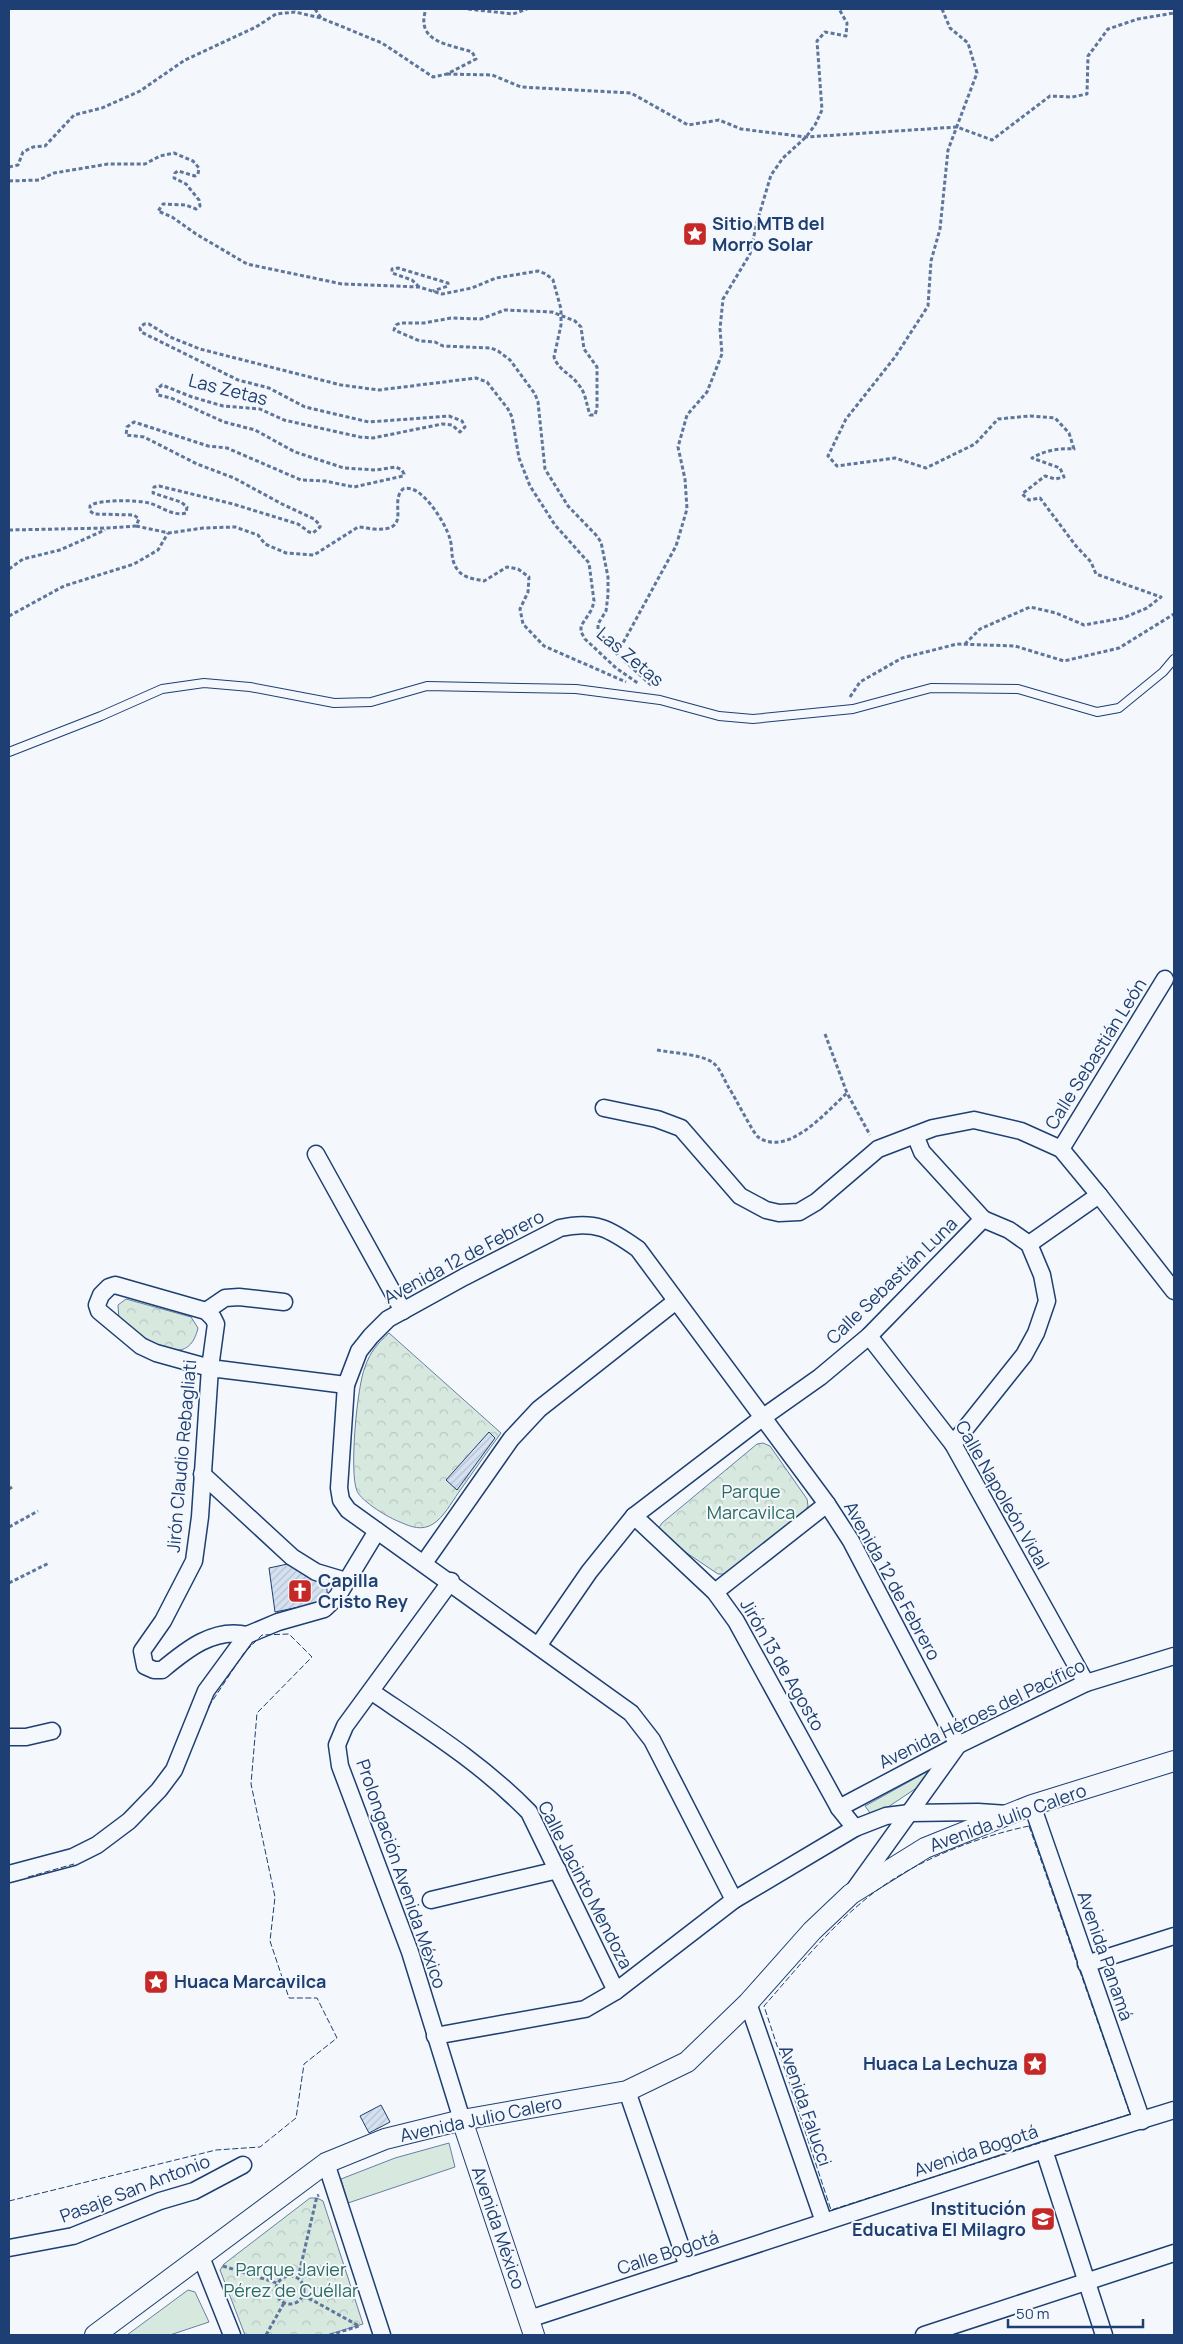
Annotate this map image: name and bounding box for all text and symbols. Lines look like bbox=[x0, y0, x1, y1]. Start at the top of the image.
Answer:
place label: Sitio MTB del Morro Solar bbox=[712, 211, 825, 256]
place icon: Sitio MTB del Morro Solar bbox=[682, 221, 708, 247]
street label: Las Zetas bbox=[186, 368, 270, 410]
street label: Las Zetas bbox=[592, 621, 669, 691]
street label: Calle Sebastián León bbox=[1039, 973, 1151, 1134]
street label: Avenida 12 de Febrero bbox=[379, 1204, 548, 1309]
street label: Calle Sebastián Luna bbox=[821, 1211, 962, 1349]
street label: Jirón Claudio Rebagliati bbox=[161, 1358, 201, 1553]
street label: Calle Napoleón Vidal bbox=[950, 1416, 1055, 1573]
park label: Parque Marcavilca bbox=[707, 1479, 795, 1524]
street label: Avenida 12 de Febrero bbox=[839, 1497, 947, 1664]
place label: Capilla Cristo Rey bbox=[318, 1568, 408, 1613]
church icon: Capilla Cristo Rey bbox=[287, 1578, 313, 1604]
street label: Jirón 13 de Agosto bbox=[735, 1594, 830, 1735]
street label: Avenida Héroes del Pacífico bbox=[874, 1653, 1089, 1774]
street label: Prolongación Avenida México bbox=[351, 1756, 453, 1992]
street label: Avenida Julio Calero bbox=[926, 1778, 1089, 1857]
street label: Calle Jacinto Mendoza bbox=[533, 1797, 639, 1973]
street label: Avenida Panamá bbox=[1073, 1888, 1139, 2024]
place icon: Huaca Marcavilca bbox=[143, 1969, 169, 1995]
place label: Huaca Marcavilca bbox=[174, 1969, 326, 1993]
street label: Avenida Falucci bbox=[774, 2042, 838, 2169]
place label: Huaca La Lechuza bbox=[863, 2051, 1018, 2075]
place icon: Huaca La Lechuza bbox=[1022, 2051, 1048, 2077]
street label: Avenida Julio Calero bbox=[398, 2089, 564, 2147]
street label: Avenida Bogotá bbox=[911, 2119, 1041, 2181]
street label: Pasaje San Antonio bbox=[56, 2148, 213, 2228]
street label: Avenida México bbox=[467, 2163, 531, 2292]
place label: Institución Educativa El Milagro bbox=[852, 2196, 1026, 2241]
school or university icon: Institución Educativa El Milagro bbox=[1030, 2206, 1056, 2232]
street label: Calle Bogotá bbox=[614, 2224, 722, 2280]
park label: Parque Javier Pérez de Cuéllar bbox=[223, 2257, 359, 2302]
scale bar bbox=[1008, 2296, 1143, 2328]
text: 50 m bbox=[1016, 2303, 1050, 2324]

